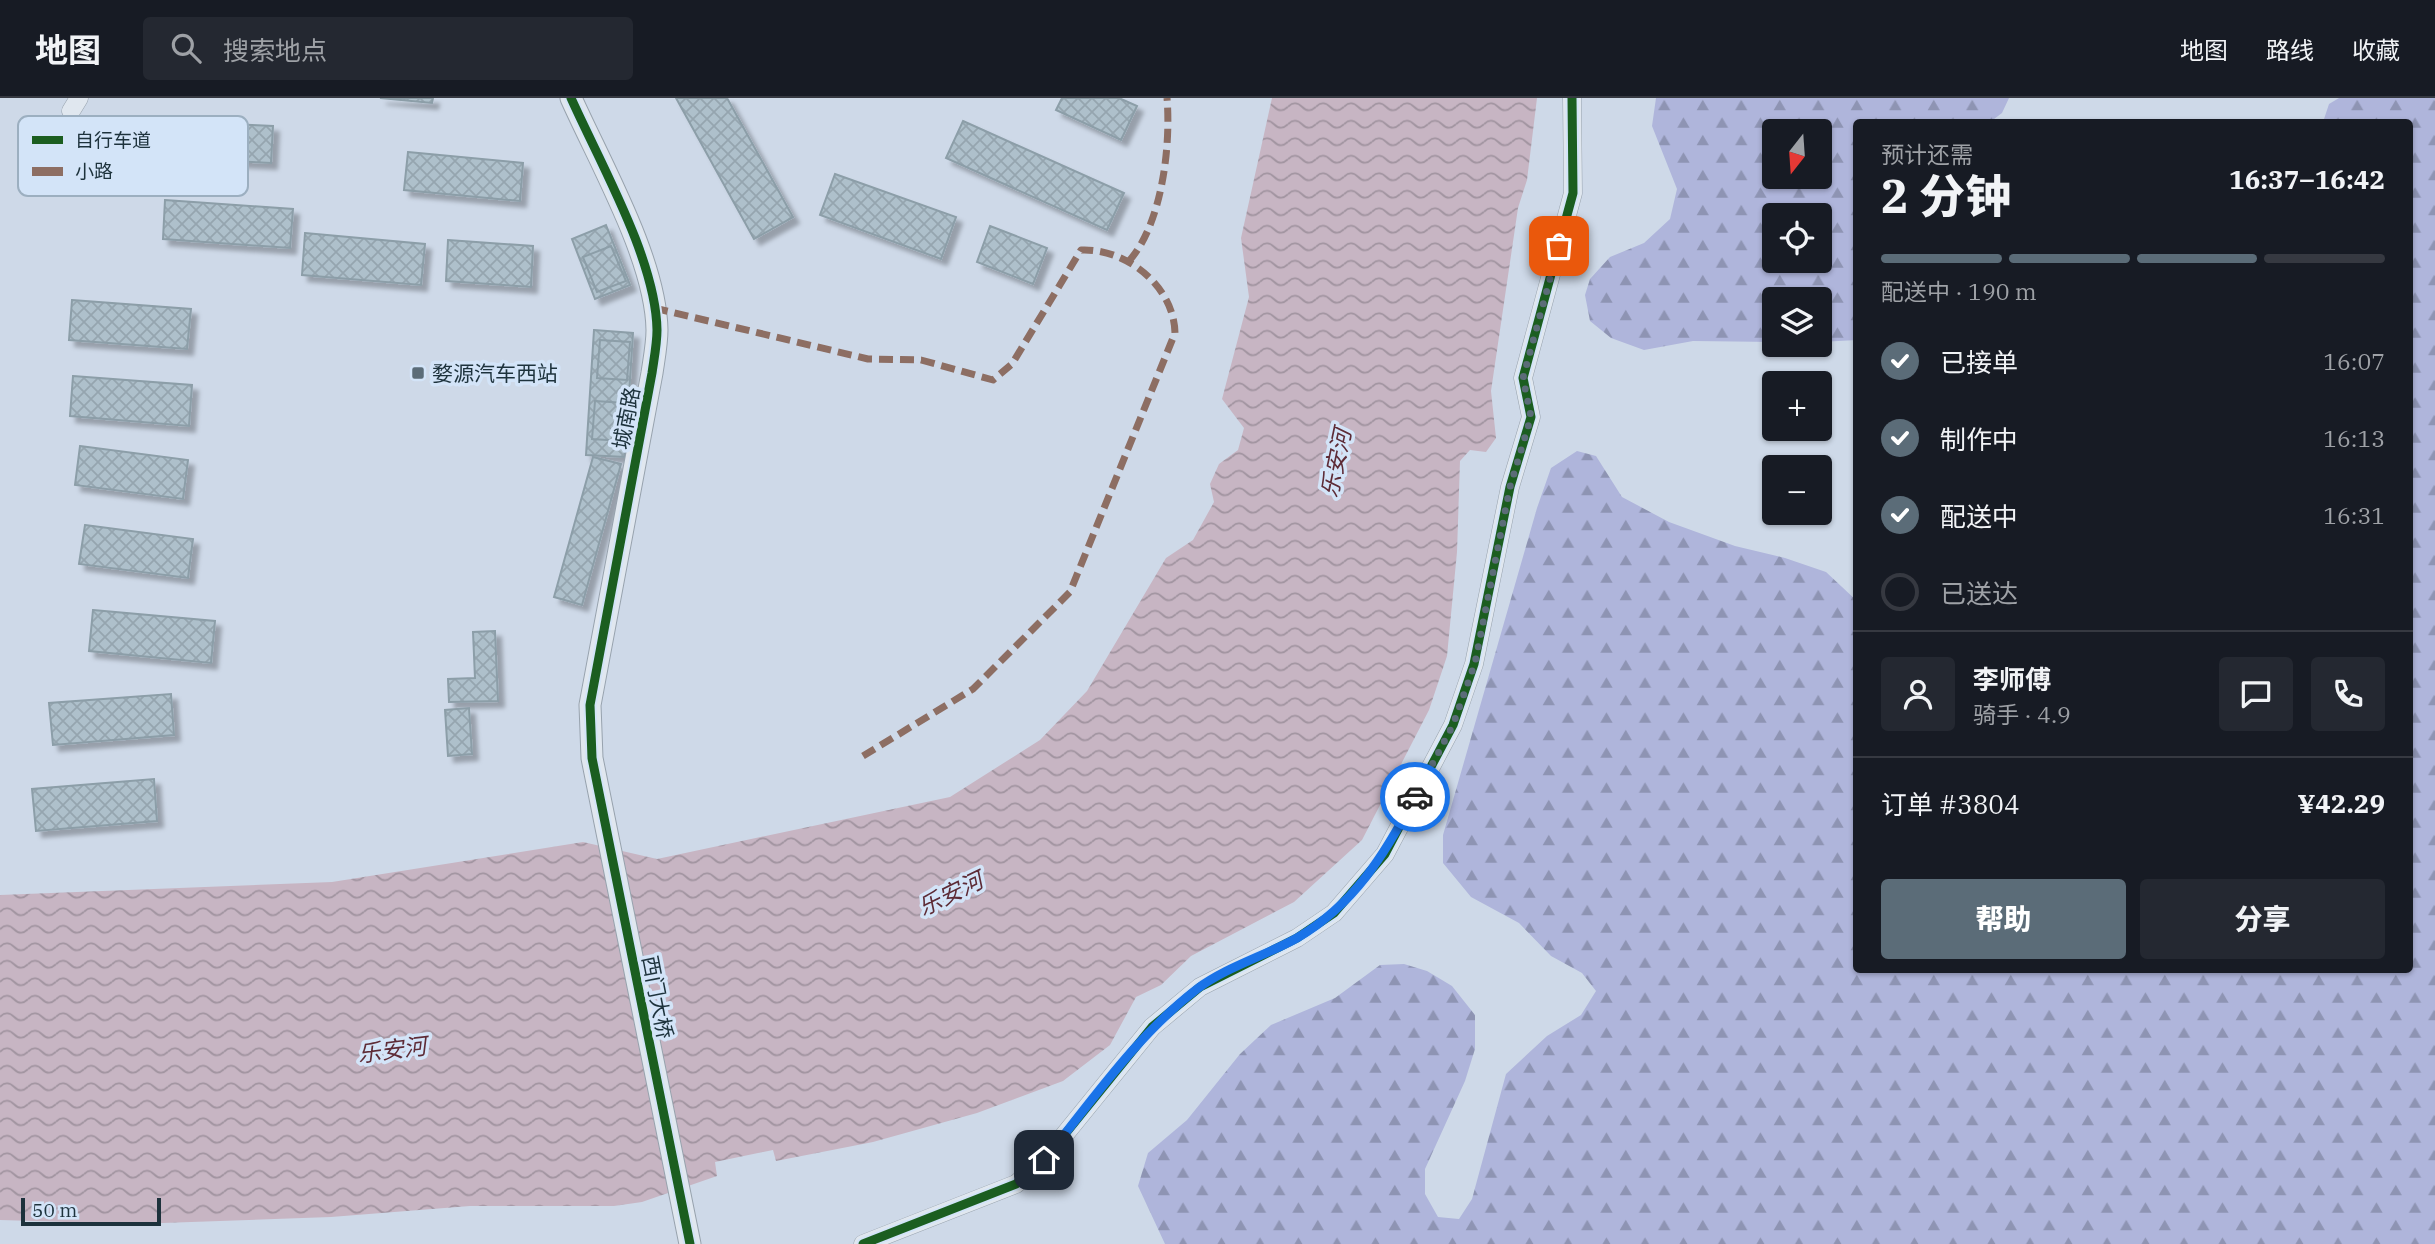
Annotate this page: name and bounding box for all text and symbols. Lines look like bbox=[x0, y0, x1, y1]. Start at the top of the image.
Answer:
search box bbox=[143, 17, 633, 80]
text: 地图 bbox=[35, 28, 101, 71]
icon: search bbox=[167, 29, 205, 67]
text: 搜索地点 bbox=[223, 33, 327, 67]
text: 地图 bbox=[2180, 34, 2228, 66]
text: 路线 bbox=[2266, 34, 2314, 66]
text: 收藏 bbox=[2352, 34, 2400, 66]
legend bbox=[18, 116, 248, 196]
north arrow bbox=[1762, 119, 1832, 189]
map controls bbox=[1762, 119, 1832, 525]
text: 自行车道 bbox=[75, 128, 151, 152]
text: 预计还需 bbox=[1881, 139, 1973, 169]
text: 小路 bbox=[75, 159, 113, 183]
text: 16:37–16:42 bbox=[2229, 162, 2385, 196]
text: 2 分钟 bbox=[1881, 166, 2011, 226]
button: locate bbox=[1762, 203, 1832, 273]
pin bbox=[1529, 216, 1589, 276]
icon: bag bbox=[1540, 227, 1578, 265]
text: 配送中 · 190 m bbox=[1881, 276, 2037, 306]
button: layers bbox=[1762, 287, 1832, 357]
icon: check bbox=[1881, 342, 1919, 380]
text: 已接单 bbox=[1940, 345, 2018, 379]
text: 16:07 bbox=[2323, 346, 2385, 376]
place label: 婺源汽车西站 bbox=[432, 359, 558, 387]
marker: 婺源汽车西站 bbox=[410, 365, 426, 381]
button: + bbox=[1762, 371, 1832, 441]
street label: 城南路 bbox=[606, 384, 646, 452]
icon: check bbox=[1881, 419, 1919, 457]
water label: 乐安河 bbox=[1313, 422, 1358, 500]
text: 制作中 bbox=[1940, 422, 2018, 456]
text: 16:13 bbox=[2323, 423, 2385, 453]
button: − bbox=[1762, 455, 1832, 525]
icon: check bbox=[1881, 496, 1919, 534]
text: 配送中 bbox=[1940, 499, 2018, 533]
text: 16:31 bbox=[2323, 500, 2385, 530]
text: 已送达 bbox=[1940, 576, 2018, 610]
button: person bbox=[1881, 657, 1955, 731]
button: chat bbox=[2219, 657, 2293, 731]
button: phone bbox=[2311, 657, 2385, 731]
text: 李师傅 bbox=[1973, 662, 2051, 696]
text: 骑手 · 4.9 bbox=[1973, 699, 2071, 729]
courier bbox=[1380, 762, 1450, 832]
icon: car bbox=[1396, 778, 1434, 816]
text: ¥42.29 bbox=[2298, 786, 2385, 820]
text: 订单 #3804 bbox=[1881, 787, 2020, 821]
water label: 乐安河 bbox=[912, 863, 991, 922]
button: 帮助 bbox=[1881, 879, 2126, 959]
button: 分享 bbox=[2140, 879, 2385, 959]
street label: 西门大桥 bbox=[636, 953, 680, 1041]
water label: 乐安河 bbox=[356, 1029, 432, 1068]
pin bbox=[1014, 1130, 1074, 1190]
icon: home bbox=[1025, 1141, 1063, 1179]
scale bar bbox=[21, 1195, 161, 1227]
text: 50 m bbox=[32, 1198, 77, 1222]

